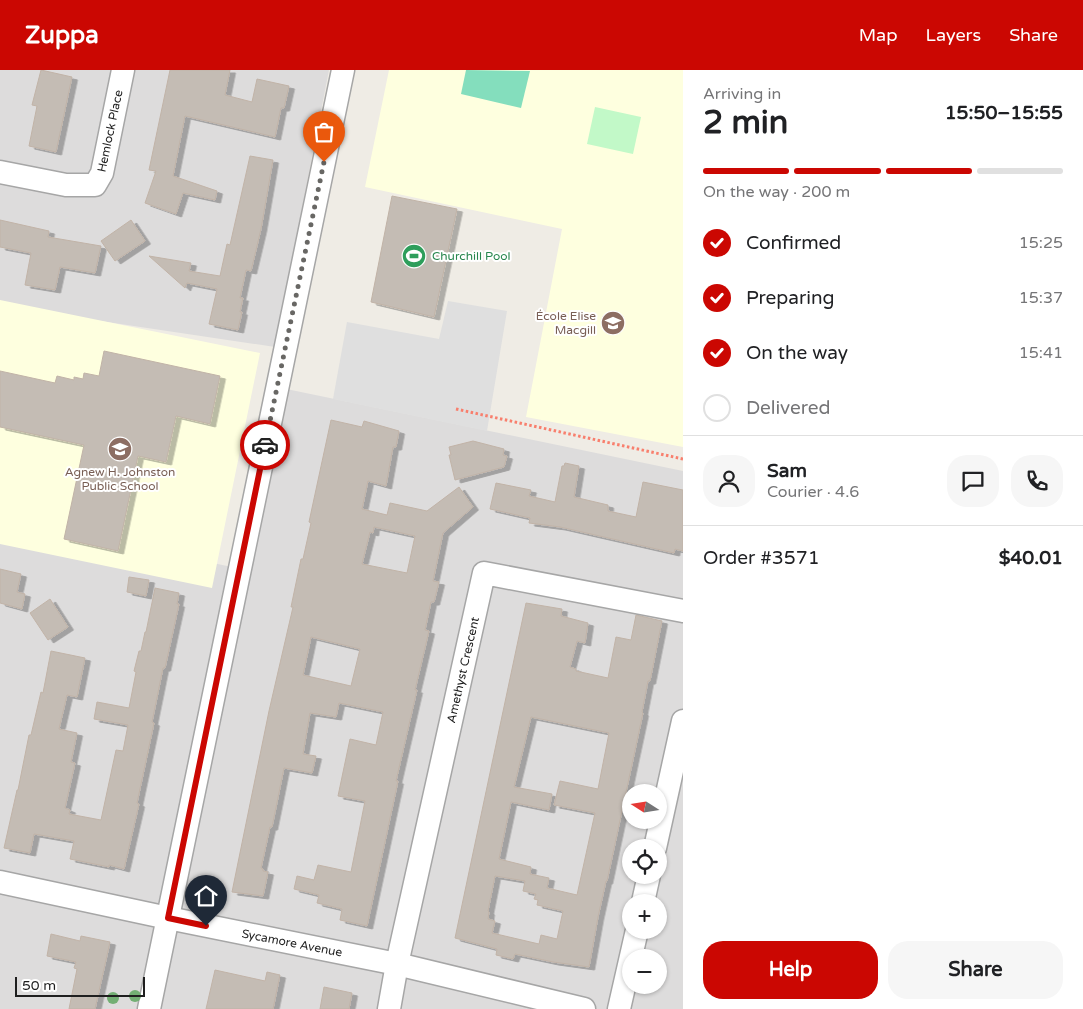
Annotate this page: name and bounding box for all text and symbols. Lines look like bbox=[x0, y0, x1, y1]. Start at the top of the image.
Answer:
text: Zuppa bbox=[25, 21, 99, 50]
text: Map bbox=[859, 24, 898, 46]
text: Layers bbox=[926, 24, 981, 46]
text: Share bbox=[1009, 24, 1058, 46]
text: Arriving in bbox=[703, 84, 781, 104]
street label: Hemlock Place bbox=[94, 88, 126, 173]
text: 15:50–15:55 bbox=[945, 102, 1063, 124]
text: 2 min bbox=[703, 104, 788, 142]
pin bbox=[303, 111, 345, 162]
icon: bag bbox=[310, 118, 338, 146]
text: On the way · 200 m bbox=[703, 182, 850, 202]
icon: check bbox=[703, 229, 731, 257]
text: Confirmed bbox=[746, 232, 841, 254]
text: 15:25 bbox=[1019, 233, 1063, 253]
sports icon: Churchill Pool bbox=[401, 243, 427, 269]
place label: Churchill Pool bbox=[432, 249, 511, 263]
icon: check bbox=[703, 284, 731, 312]
text: Preparing bbox=[746, 287, 835, 309]
text: 15:37 bbox=[1019, 288, 1063, 308]
place label: École Elise Macgill bbox=[536, 309, 596, 337]
school or university icon: École Elise Macgill bbox=[600, 310, 626, 336]
icon: check bbox=[703, 339, 731, 367]
text: On the way bbox=[746, 342, 848, 364]
text: 15:41 bbox=[1019, 343, 1063, 363]
text: Delivered bbox=[746, 397, 831, 419]
courier bbox=[240, 420, 290, 470]
icon: car bbox=[251, 431, 279, 459]
school or university icon: Agnew H. Johnston Public School bbox=[107, 436, 133, 462]
button: person bbox=[703, 455, 755, 507]
button: chat bbox=[947, 455, 999, 507]
button: phone bbox=[1011, 455, 1063, 507]
text: Sam bbox=[767, 460, 807, 482]
place label: Agnew H. Johnston Public School bbox=[65, 465, 175, 493]
text: Courier · 4.6 bbox=[767, 482, 859, 502]
text: Order #3571 bbox=[703, 547, 820, 569]
text: $40.01 bbox=[999, 547, 1063, 569]
street label: Amethyst Crescent bbox=[444, 615, 482, 724]
north arrow bbox=[622, 784, 668, 829]
map controls bbox=[622, 784, 667, 994]
button: locate bbox=[622, 839, 667, 884]
pin bbox=[185, 875, 227, 926]
icon: home bbox=[192, 882, 220, 910]
button: + bbox=[622, 894, 667, 939]
street label: Sycamore Avenue bbox=[241, 926, 344, 960]
button: Help bbox=[703, 941, 878, 999]
button: Share bbox=[888, 941, 1063, 999]
button: − bbox=[622, 949, 667, 994]
scale bar bbox=[15, 974, 145, 997]
text: 50 m bbox=[22, 977, 56, 994]

